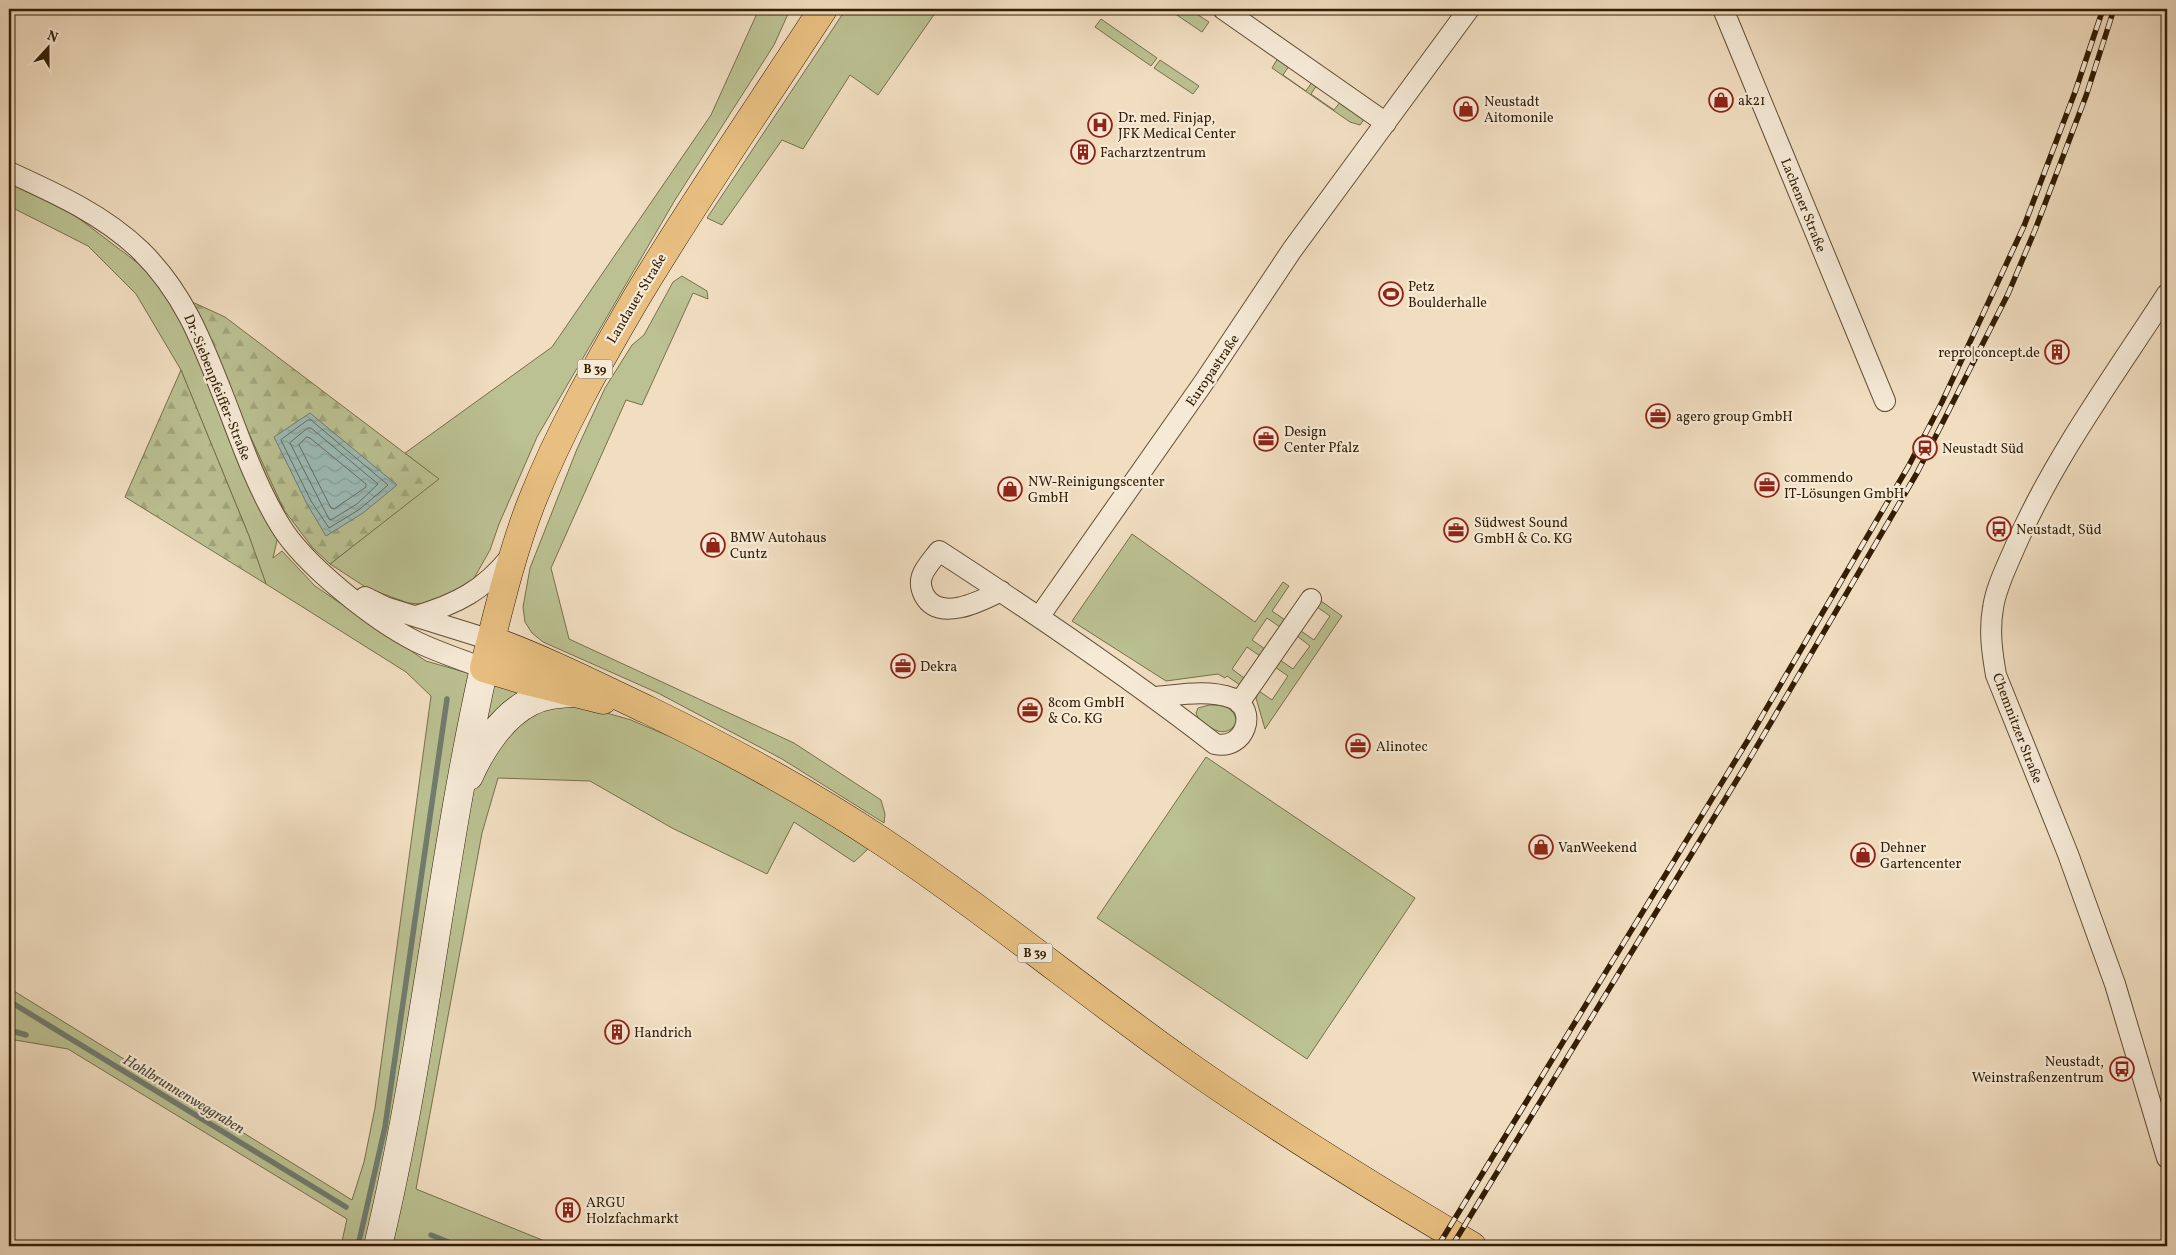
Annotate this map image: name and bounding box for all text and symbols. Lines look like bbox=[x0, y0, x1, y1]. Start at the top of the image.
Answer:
north arrow bbox=[22, 22, 72, 72]
text: N bbox=[44, 27, 60, 48]
shop icon: ak21 bbox=[1708, 87, 1734, 113]
place label: ak21 bbox=[1738, 92, 1766, 111]
place label: Neustadt Aitomonile bbox=[1484, 93, 1554, 128]
shop icon: Neustadt Aitomonile bbox=[1453, 96, 1479, 122]
place label: Dr. med. Finjap, JFK Medical Center bbox=[1118, 109, 1236, 144]
hospital icon: Dr. med. Finjap, JFK Medical Center bbox=[1087, 112, 1113, 138]
building icon: Facharztzentrum bbox=[1070, 139, 1096, 165]
place label: Facharztzentrum bbox=[1100, 144, 1206, 163]
street label: Lachener Straße bbox=[1775, 156, 1830, 256]
street label: Landauer Straße bbox=[603, 250, 672, 347]
place label: Petz Boulderhalle bbox=[1408, 278, 1487, 313]
sports icon: Petz Boulderhalle bbox=[1378, 281, 1404, 307]
street label: Dr.-Siebenpfeiffer-Straße bbox=[179, 312, 255, 464]
street label: Europastraße bbox=[1182, 331, 1245, 411]
building icon: repro|concept.de bbox=[2044, 339, 2070, 365]
place label: repro|concept.de bbox=[1938, 344, 2040, 363]
road number: B 39 bbox=[578, 359, 612, 378]
office icon: agero group GmbH bbox=[1645, 403, 1671, 429]
place label: agero group GmbH bbox=[1676, 408, 1793, 427]
place label: Design Center Pfalz bbox=[1284, 423, 1359, 458]
office icon: Design Center Pfalz bbox=[1253, 426, 1279, 452]
station icon: Neustadt Süd bbox=[1912, 435, 1938, 461]
place label: Neustadt Süd bbox=[1942, 440, 2024, 459]
place label: commendo IT-Lösungen GmbH bbox=[1784, 469, 1904, 504]
office icon: commendo IT-Lösungen GmbH bbox=[1754, 472, 1780, 498]
place label: NW-Reinigungscenter GmbH bbox=[1028, 473, 1165, 508]
shop icon: NW-Reinigungscenter GmbH bbox=[997, 476, 1023, 502]
place label: Südwest Sound GmbH & Co. KG bbox=[1474, 514, 1573, 549]
bus stop icon: Neustadt, Süd bbox=[1986, 516, 2012, 542]
office icon: Südwest Sound GmbH & Co. KG bbox=[1443, 517, 1469, 543]
place label: Neustadt, Süd bbox=[2016, 521, 2102, 540]
place label: BMW Autohaus Cuntz bbox=[730, 529, 826, 564]
shop icon: BMW Autohaus Cuntz bbox=[700, 532, 726, 558]
office icon: Dekra bbox=[890, 653, 916, 679]
place label: Dekra bbox=[920, 658, 957, 677]
street label: Chemnitzer Straße bbox=[1987, 671, 2047, 787]
place label: 8com GmbH & Co. KG bbox=[1048, 694, 1125, 729]
office icon: 8com GmbH & Co. KG bbox=[1017, 697, 1043, 723]
office icon: Alinotec bbox=[1345, 733, 1371, 759]
place label: Alinotec bbox=[1376, 738, 1428, 757]
shop icon: VanWeekend bbox=[1528, 834, 1554, 860]
place label: VanWeekend bbox=[1558, 839, 1637, 858]
place label: Dehner Gartencenter bbox=[1880, 839, 1962, 874]
shop icon: Dehner Gartencenter bbox=[1850, 842, 1876, 868]
road number: B 39 bbox=[1018, 944, 1052, 962]
building icon: Handrich bbox=[604, 1019, 630, 1045]
place label: Handrich bbox=[634, 1024, 692, 1043]
water label: Hohlbrunnenweggraben bbox=[118, 1051, 248, 1140]
place label: Neustadt, Weinstraßenzentrum bbox=[1972, 1053, 2104, 1088]
bus stop icon: Neustadt, Weinstraßenzentrum bbox=[2109, 1056, 2135, 1082]
place label: ARGU Holzfachmarkt bbox=[586, 1194, 679, 1229]
building icon: ARGU Holzfachmarkt bbox=[555, 1197, 581, 1223]

